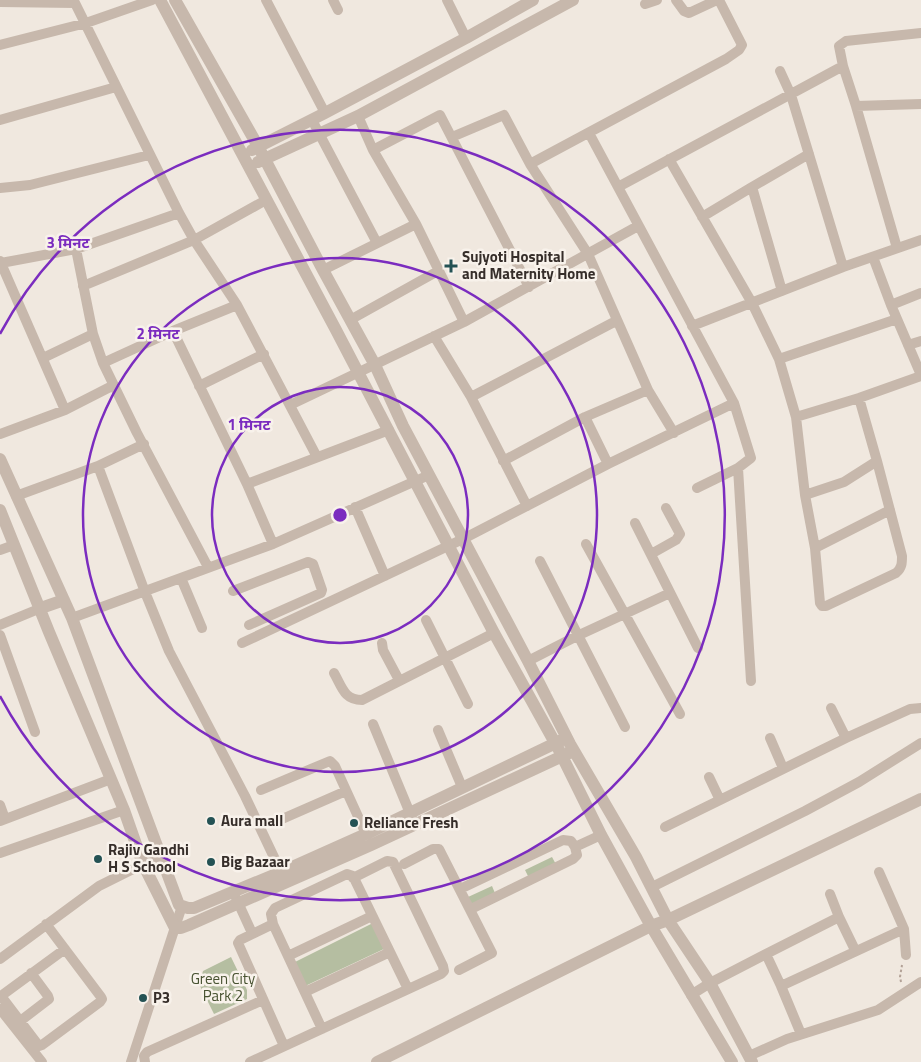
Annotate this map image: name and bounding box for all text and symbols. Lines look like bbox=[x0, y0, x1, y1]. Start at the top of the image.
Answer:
text: 3 मिनट bbox=[46, 231, 91, 254]
place label: Sujyoti Hospital and Maternity Home bbox=[462, 245, 596, 285]
marker: Sujyoti Hospital and Maternity Home bbox=[444, 259, 458, 273]
text: 2 मिनट bbox=[136, 322, 181, 345]
text: 1 मिनट bbox=[227, 413, 272, 436]
centre of rings bbox=[331, 506, 349, 524]
place label: Aura mall bbox=[221, 809, 283, 832]
place label: Reliance Fresh bbox=[364, 811, 459, 834]
marker: Aura mall bbox=[205, 815, 217, 827]
marker: Reliance Fresh bbox=[348, 817, 360, 829]
place label: Rajiv Gandhi H S School bbox=[108, 838, 189, 878]
place label: Big Bazaar bbox=[221, 850, 290, 873]
marker: Rajiv Gandhi H S School bbox=[92, 853, 104, 865]
marker: Big Bazaar bbox=[205, 856, 217, 868]
park label: Green City Park 2 bbox=[191, 967, 255, 1007]
place label: P3 bbox=[153, 986, 170, 1009]
marker: P3 bbox=[137, 992, 149, 1004]

